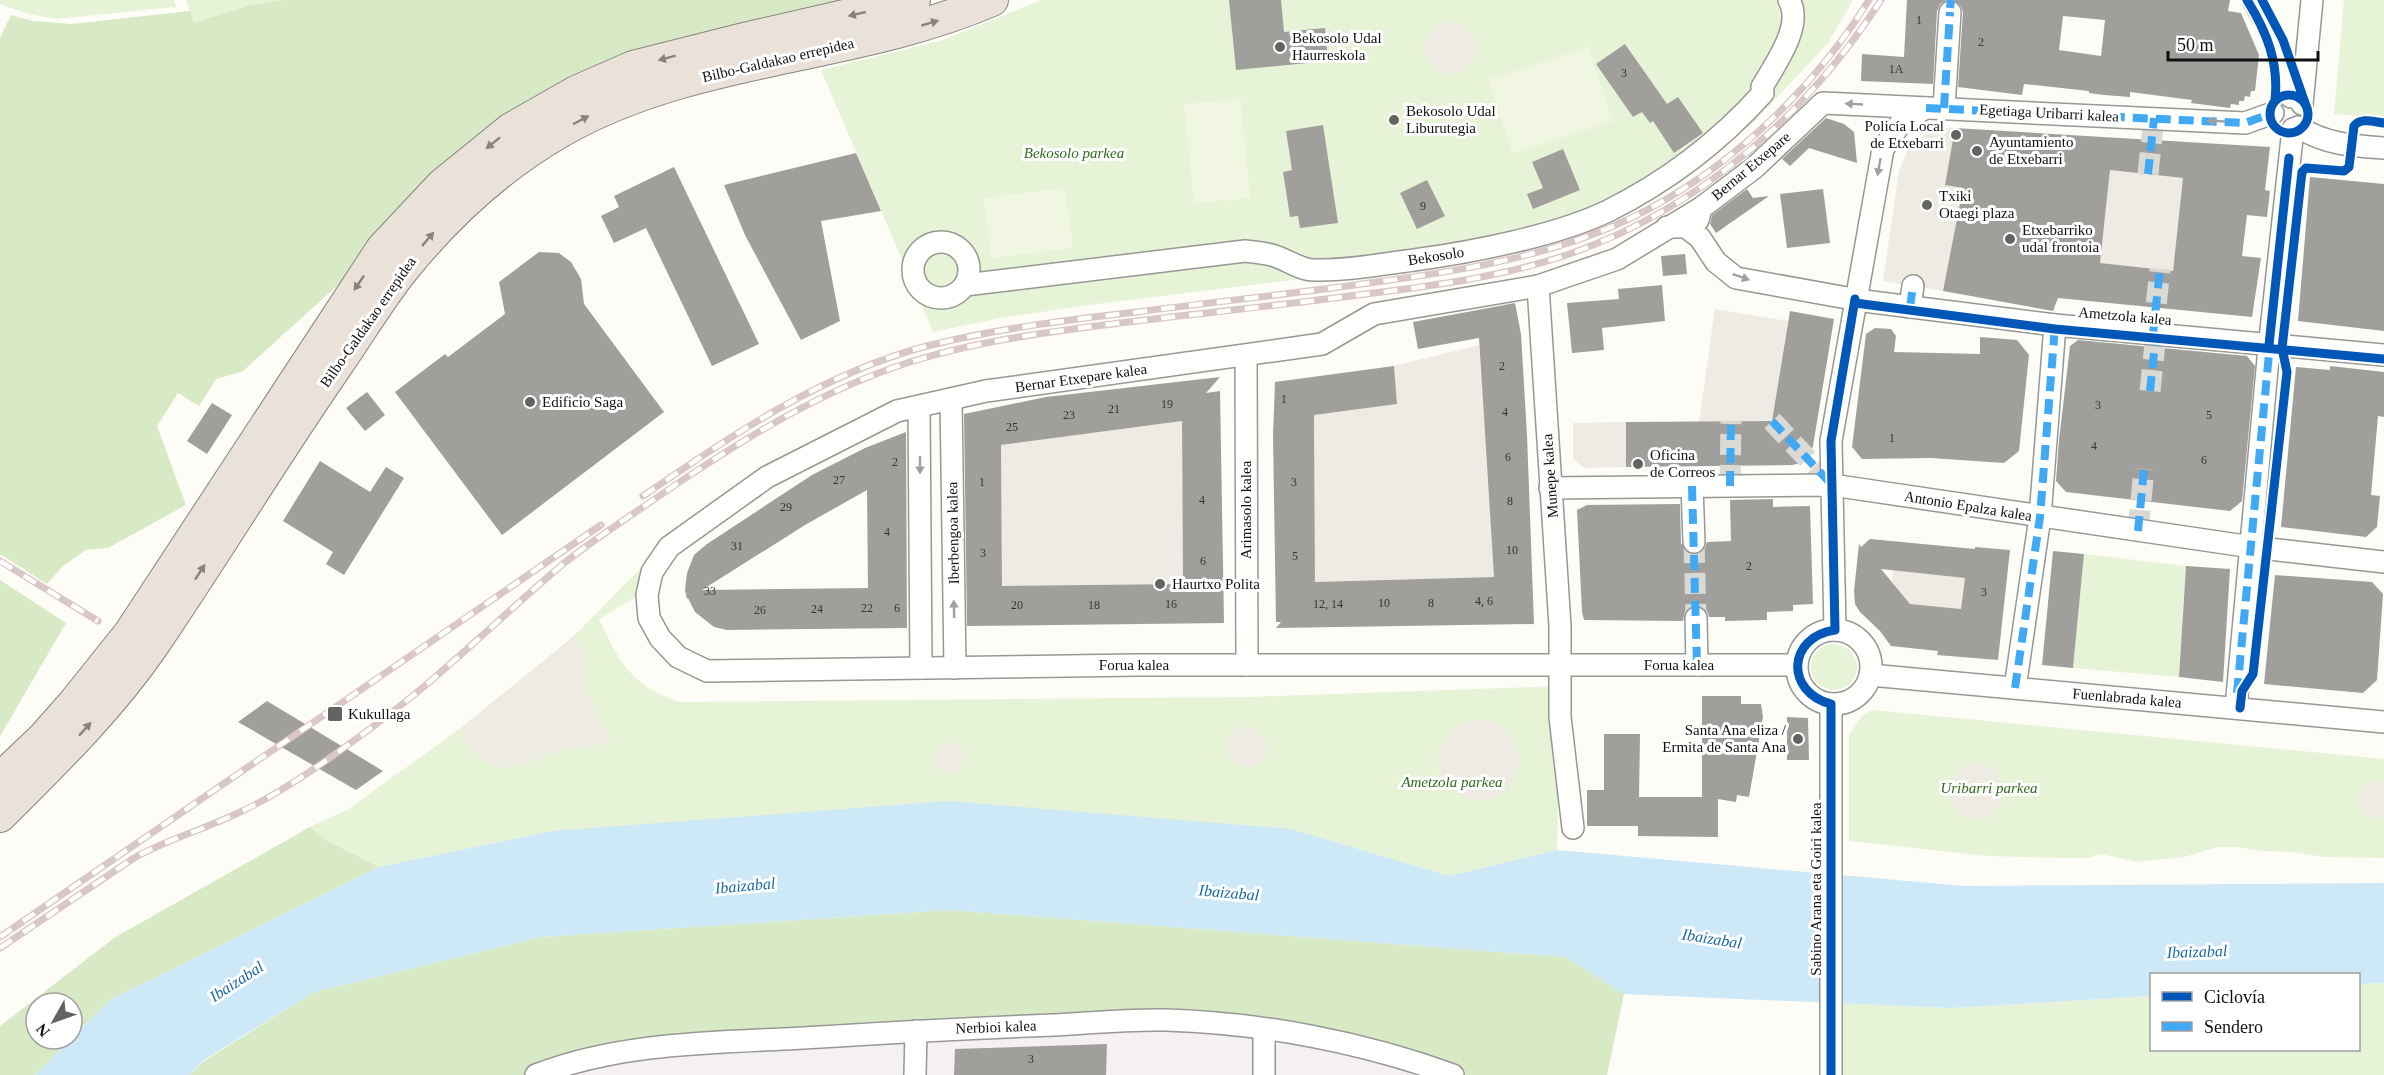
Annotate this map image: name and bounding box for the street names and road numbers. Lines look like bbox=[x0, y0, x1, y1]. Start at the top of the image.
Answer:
street label: Bilbo-Galdakao errepidea bbox=[701, 35, 856, 85]
street label: Egetiaga Uribarri kalea bbox=[1979, 101, 2120, 125]
street label: Bernar Etxepare bbox=[1708, 128, 1794, 204]
street label: Bekosolo bbox=[1407, 244, 1465, 268]
street label: Bilbo-Galdakao errepidea bbox=[317, 254, 419, 390]
street label: Ametzola kalea bbox=[2078, 304, 2173, 328]
street label: Bernar Etxepare kalea bbox=[1014, 361, 1148, 395]
street label: Munepe kalea bbox=[1539, 433, 1561, 519]
street label: Arimasolo kalea bbox=[1238, 460, 1254, 559]
street label: Iberbengoa kalea bbox=[944, 481, 962, 585]
street label: Antonio Epalza kalea bbox=[1903, 488, 2033, 524]
street label: Forua kalea bbox=[1099, 657, 1170, 673]
street label: Forua kalea bbox=[1644, 657, 1715, 673]
street label: Fuenlabrada kalea bbox=[2072, 685, 2183, 711]
street label: Sabino Arana eta Goiri kalea bbox=[1808, 802, 1824, 976]
street label: Nerbioi kalea bbox=[955, 1018, 1037, 1036]

